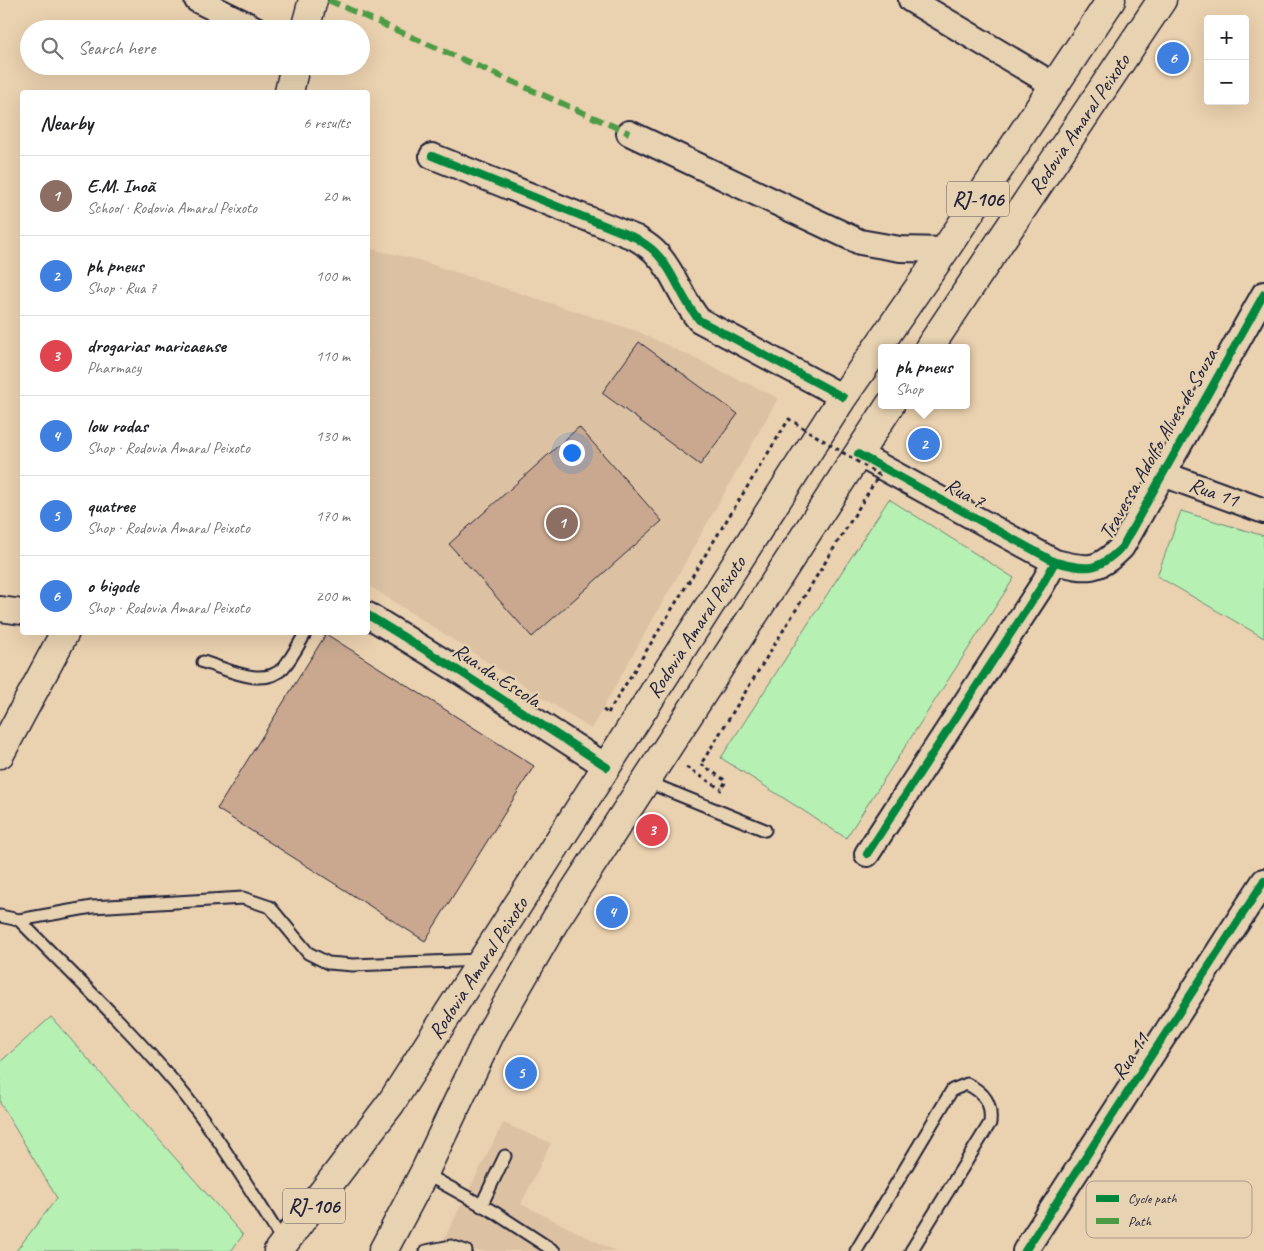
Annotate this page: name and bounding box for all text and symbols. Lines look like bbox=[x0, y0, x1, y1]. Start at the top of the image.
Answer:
map controls bbox=[1204, 15, 1249, 105]
button: + bbox=[1204, 15, 1249, 60]
search box bbox=[20, 20, 370, 75]
icon: search bbox=[38, 34, 66, 62]
text: Search here bbox=[78, 36, 155, 60]
pin: 6 bbox=[1157, 39, 1189, 77]
street label: Rodovia Amaral Peixoto bbox=[1022, 47, 1136, 199]
button: − bbox=[1204, 60, 1249, 105]
text: Nearby bbox=[40, 110, 93, 136]
text: 6 results bbox=[303, 113, 350, 133]
text: E.M. Inoã bbox=[87, 174, 155, 198]
road number: RJ-106 bbox=[947, 182, 1009, 216]
text: 1 bbox=[52, 186, 60, 206]
text: 20 m bbox=[323, 186, 350, 206]
text: School · Rodovia Amaral Peixoto bbox=[87, 198, 257, 218]
text: ph pneus bbox=[87, 254, 144, 278]
text: 2 bbox=[52, 266, 60, 286]
text: 100 m bbox=[316, 266, 350, 286]
text: Shop · Rua 7 bbox=[87, 278, 156, 298]
text: drogarias maricaense bbox=[87, 334, 226, 358]
street label: Travessa Adolfo Alves de Souza bbox=[1093, 342, 1224, 544]
popup bbox=[878, 344, 970, 409]
text: 3 bbox=[52, 346, 60, 366]
text: 110 m bbox=[316, 346, 350, 366]
text: ph pneus bbox=[896, 355, 952, 379]
text: Pharmacy bbox=[87, 358, 141, 378]
text: Shop bbox=[896, 379, 923, 399]
text: low rodas bbox=[87, 414, 148, 438]
pin: 2 bbox=[908, 425, 940, 463]
text: 4 bbox=[52, 426, 60, 446]
text: 130 m bbox=[316, 426, 350, 446]
text: Shop · Rodovia Amaral Peixoto bbox=[87, 438, 250, 458]
your location bbox=[559, 440, 585, 466]
street label: Rua 11 bbox=[1186, 471, 1244, 513]
street label: Rua 7 bbox=[941, 472, 991, 515]
text: quatree bbox=[87, 494, 135, 518]
pin: 1 bbox=[546, 504, 578, 542]
text: 5 bbox=[53, 506, 59, 526]
text: 170 m bbox=[316, 506, 350, 526]
text: Shop · Rodovia Amaral Peixoto bbox=[87, 518, 250, 538]
street label: Rodovia Amaral Peixoto bbox=[640, 550, 752, 703]
text: o bigode bbox=[87, 574, 138, 598]
text: 6 bbox=[52, 586, 60, 606]
text: 200 m bbox=[316, 586, 350, 606]
text: Shop · Rodovia Amaral Peixoto bbox=[87, 598, 250, 618]
street label: Rua da Escola bbox=[448, 637, 547, 714]
pin: 3 bbox=[636, 811, 668, 849]
street label: Rodovia Amaral Peixoto bbox=[422, 891, 534, 1044]
pin: 4 bbox=[596, 893, 628, 931]
street label: Rua 11 bbox=[1105, 1026, 1156, 1084]
pin: 5 bbox=[505, 1054, 537, 1092]
legend bbox=[1086, 1181, 1252, 1238]
road number: RJ-106 bbox=[283, 1188, 345, 1224]
text: Cycle path bbox=[1128, 1190, 1177, 1207]
text: Path bbox=[1128, 1213, 1152, 1230]

